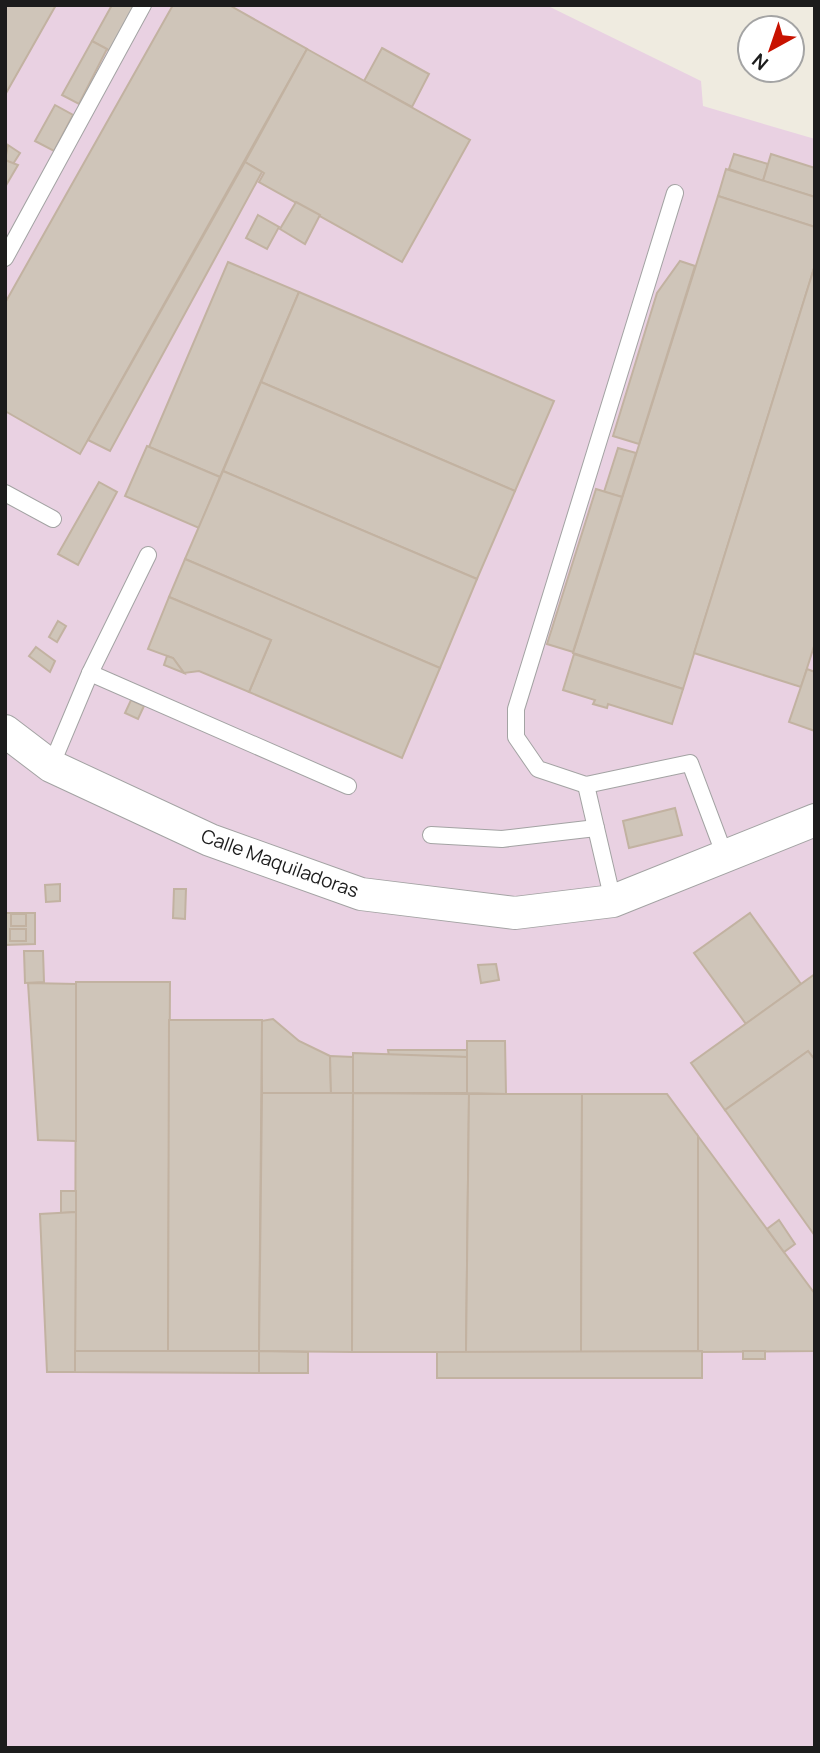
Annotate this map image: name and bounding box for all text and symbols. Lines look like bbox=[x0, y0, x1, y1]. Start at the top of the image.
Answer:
north arrow bbox=[736, 14, 806, 84]
text: N bbox=[746, 48, 774, 76]
street label: Calle Maquiladoras bbox=[198, 822, 362, 904]

